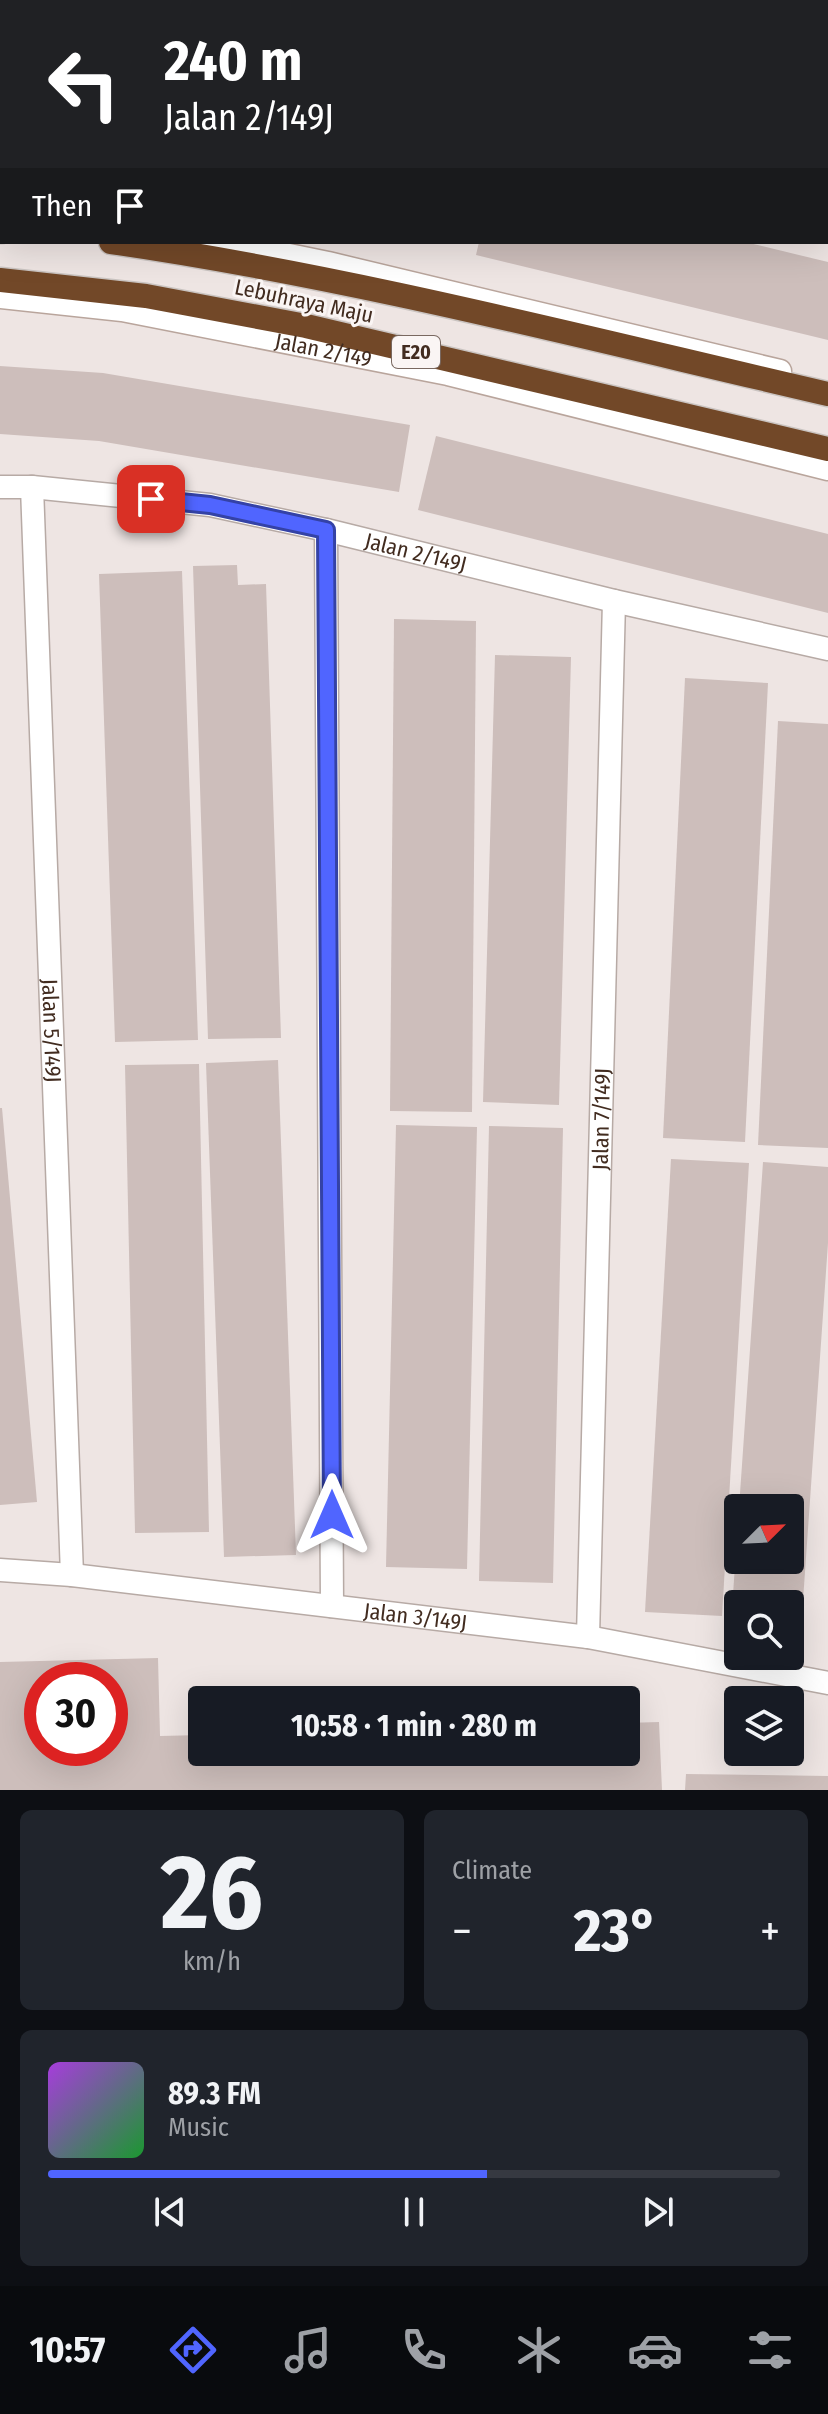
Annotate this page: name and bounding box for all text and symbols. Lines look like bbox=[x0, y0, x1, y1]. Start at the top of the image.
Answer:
text: 240 m bbox=[164, 28, 303, 95]
icon: left bbox=[32, 32, 136, 136]
text: Jalan 2/149J bbox=[164, 96, 334, 140]
icon: arrive bbox=[108, 184, 152, 228]
text: Then bbox=[32, 188, 92, 224]
street label: Lebuhraya Maju bbox=[232, 273, 376, 329]
street label: Jalan 2/149 bbox=[273, 327, 374, 372]
road number: E20 bbox=[392, 336, 440, 368]
pin bbox=[117, 465, 185, 533]
icon: arrive bbox=[129, 477, 173, 521]
street label: Jalan 2/149J bbox=[362, 527, 469, 578]
street label: Jalan 5/149J bbox=[37, 978, 67, 1083]
street label: Jalan 7/149J bbox=[586, 1068, 616, 1171]
position arrow bbox=[290, 1473, 374, 1557]
north arrow bbox=[724, 1494, 804, 1574]
map controls bbox=[724, 1494, 804, 1766]
button: search bbox=[724, 1590, 804, 1670]
street label: Jalan 3/149J bbox=[362, 1597, 468, 1636]
speed limit sign: 30 bbox=[24, 1662, 128, 1766]
button: layers bbox=[724, 1686, 804, 1766]
text: 10:58 · 1 min · 280 m bbox=[291, 1708, 537, 1744]
text: 26 bbox=[161, 1831, 263, 1956]
text: Climate bbox=[452, 1855, 532, 1886]
text: 23° bbox=[574, 1895, 658, 1967]
text: − bbox=[452, 1905, 472, 1958]
text: + bbox=[760, 1905, 780, 1958]
text: km/h bbox=[183, 1946, 241, 1977]
text: 89.3 FM bbox=[168, 2076, 261, 2112]
text: Music bbox=[168, 2112, 229, 2143]
icon: previous bbox=[148, 2190, 192, 2234]
icon: pause bbox=[392, 2190, 436, 2234]
icon: next bbox=[636, 2190, 680, 2234]
icon: directions bbox=[165, 2322, 221, 2378]
icon: music bbox=[280, 2322, 336, 2378]
icon: phone bbox=[396, 2322, 452, 2378]
icon: climate bbox=[511, 2322, 567, 2378]
icon: car bbox=[627, 2322, 683, 2378]
icon: filters bbox=[742, 2322, 798, 2378]
text: 10:57 bbox=[30, 2328, 105, 2372]

